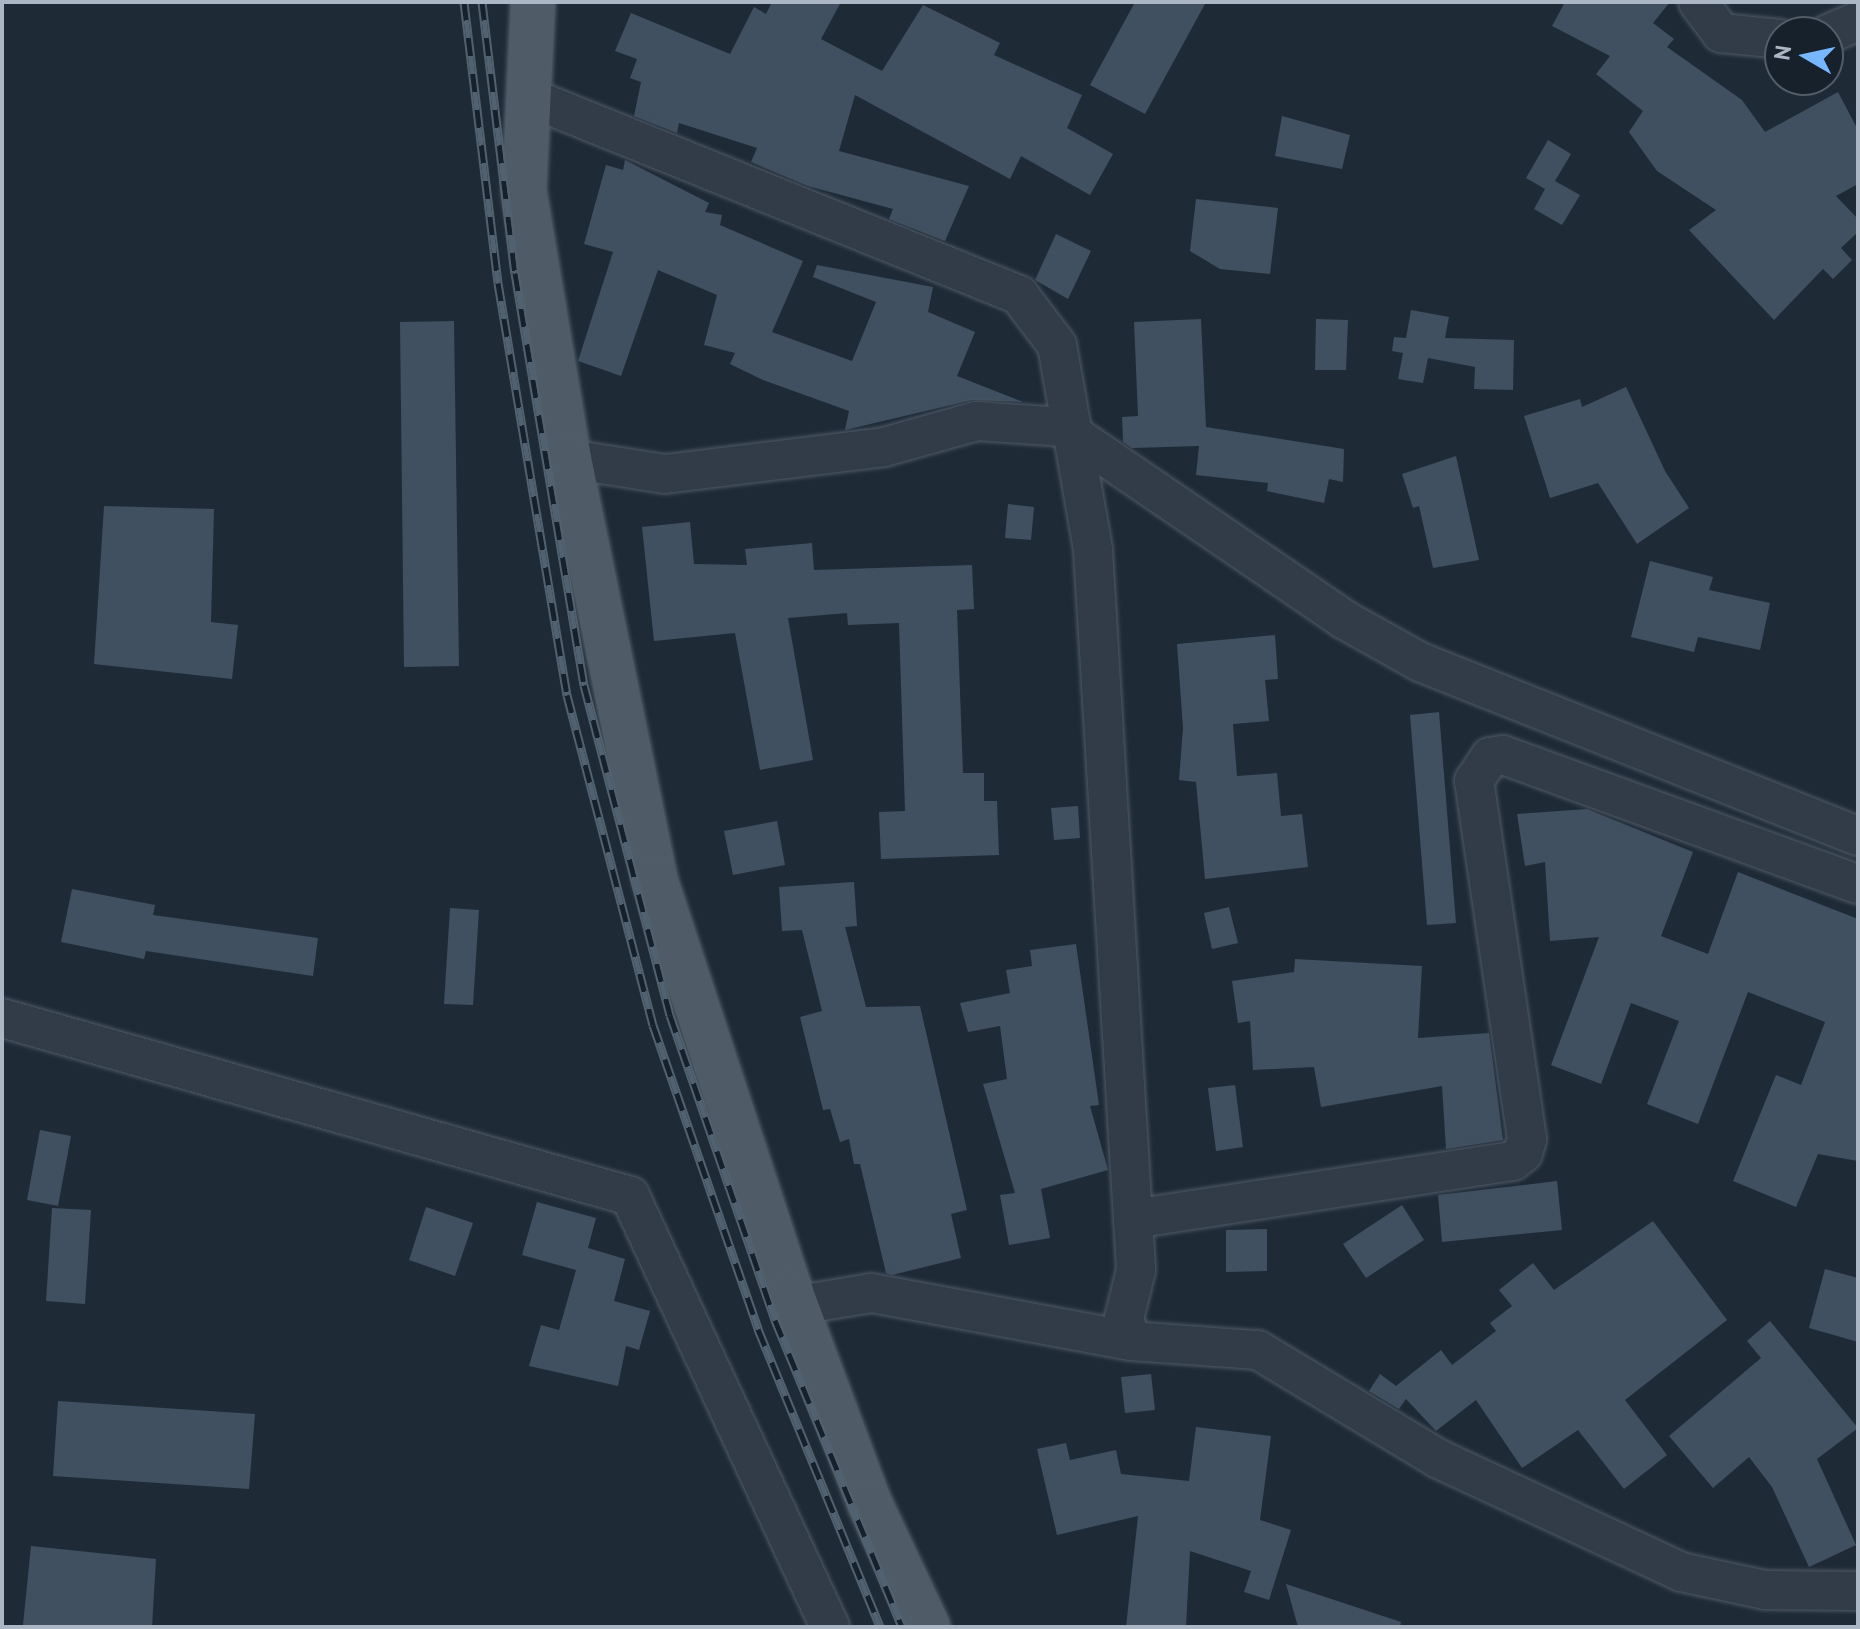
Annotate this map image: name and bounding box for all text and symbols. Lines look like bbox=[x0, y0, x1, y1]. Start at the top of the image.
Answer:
north arrow bbox=[1764, 16, 1844, 96]
text: N bbox=[1767, 43, 1797, 62]

